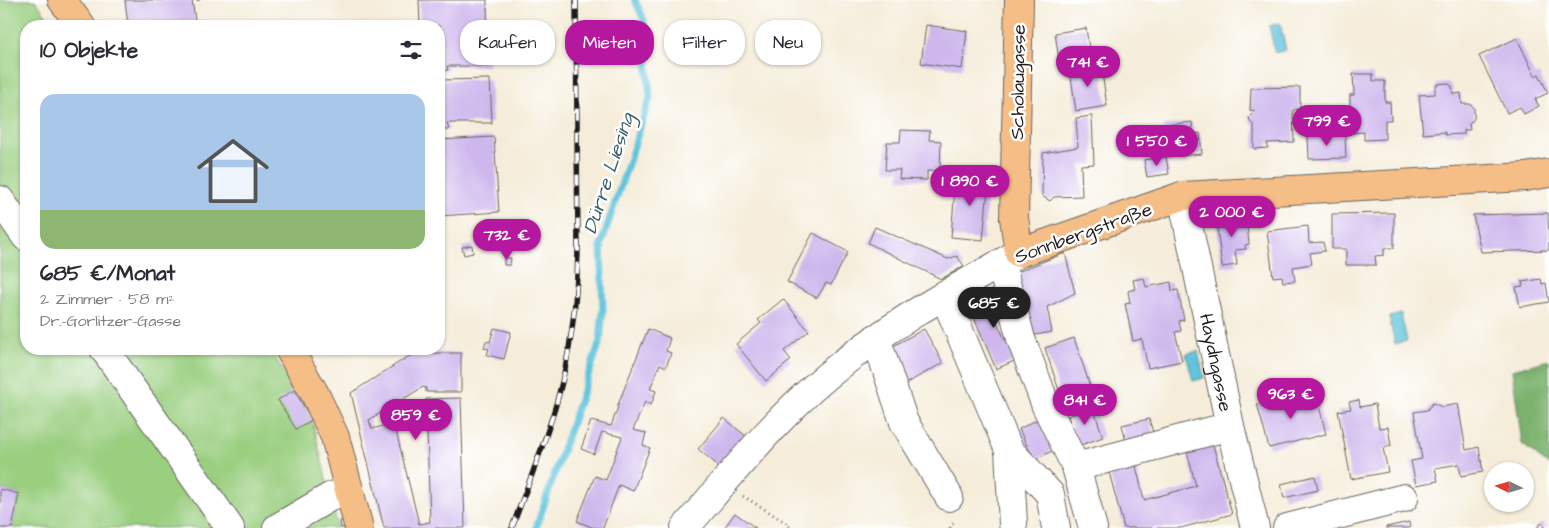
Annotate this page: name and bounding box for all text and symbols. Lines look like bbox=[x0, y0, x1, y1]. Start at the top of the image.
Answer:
chip: Kaufen bbox=[460, 20, 555, 65]
chip: Mieten bbox=[565, 20, 654, 65]
chip: Filter bbox=[664, 20, 745, 65]
chip: Neu bbox=[755, 20, 821, 65]
street label: Scholaugasse bbox=[1004, 24, 1034, 140]
text: 10 Objekte bbox=[40, 36, 138, 65]
icon: filters bbox=[397, 36, 425, 64]
pin: 741 € bbox=[1053, 46, 1123, 88]
text: 741 € bbox=[1067, 51, 1109, 73]
pin: 799 € bbox=[1292, 104, 1362, 147]
water label: Dürre Liesing bbox=[576, 108, 643, 237]
text: 799 € bbox=[1303, 110, 1351, 132]
pin: 1 550 € bbox=[1111, 124, 1203, 167]
icon: home bbox=[188, 126, 278, 216]
text: 1 550 € bbox=[1127, 130, 1187, 152]
pin: 1 890 € bbox=[924, 164, 1016, 207]
text: 1 890 € bbox=[941, 170, 999, 192]
street label: Sonnbergstraße bbox=[1011, 196, 1156, 272]
pin: 2 000 € bbox=[1186, 196, 1278, 238]
text: 2 000 € bbox=[1200, 201, 1264, 223]
pin: 732 € bbox=[472, 218, 542, 261]
text: 732 € bbox=[484, 224, 530, 246]
text: 685 €/Monat bbox=[40, 259, 175, 288]
pin: 685 € bbox=[959, 286, 1029, 329]
text: 2 Zimmer · 58 m² bbox=[40, 288, 175, 310]
text: 685 € bbox=[969, 292, 1019, 314]
text: Dr.-Gorlitzer-Gasse bbox=[40, 310, 181, 332]
street label: Haydngasse bbox=[1192, 311, 1239, 414]
pin: 963 € bbox=[1256, 378, 1326, 420]
text: 963 € bbox=[1268, 383, 1314, 405]
pin: 841 € bbox=[1050, 384, 1120, 426]
text: 841 € bbox=[1064, 389, 1106, 411]
pin: 859 € bbox=[381, 398, 451, 441]
text: 859 € bbox=[391, 404, 441, 426]
north arrow bbox=[1484, 462, 1534, 512]
map controls bbox=[1484, 462, 1534, 512]

